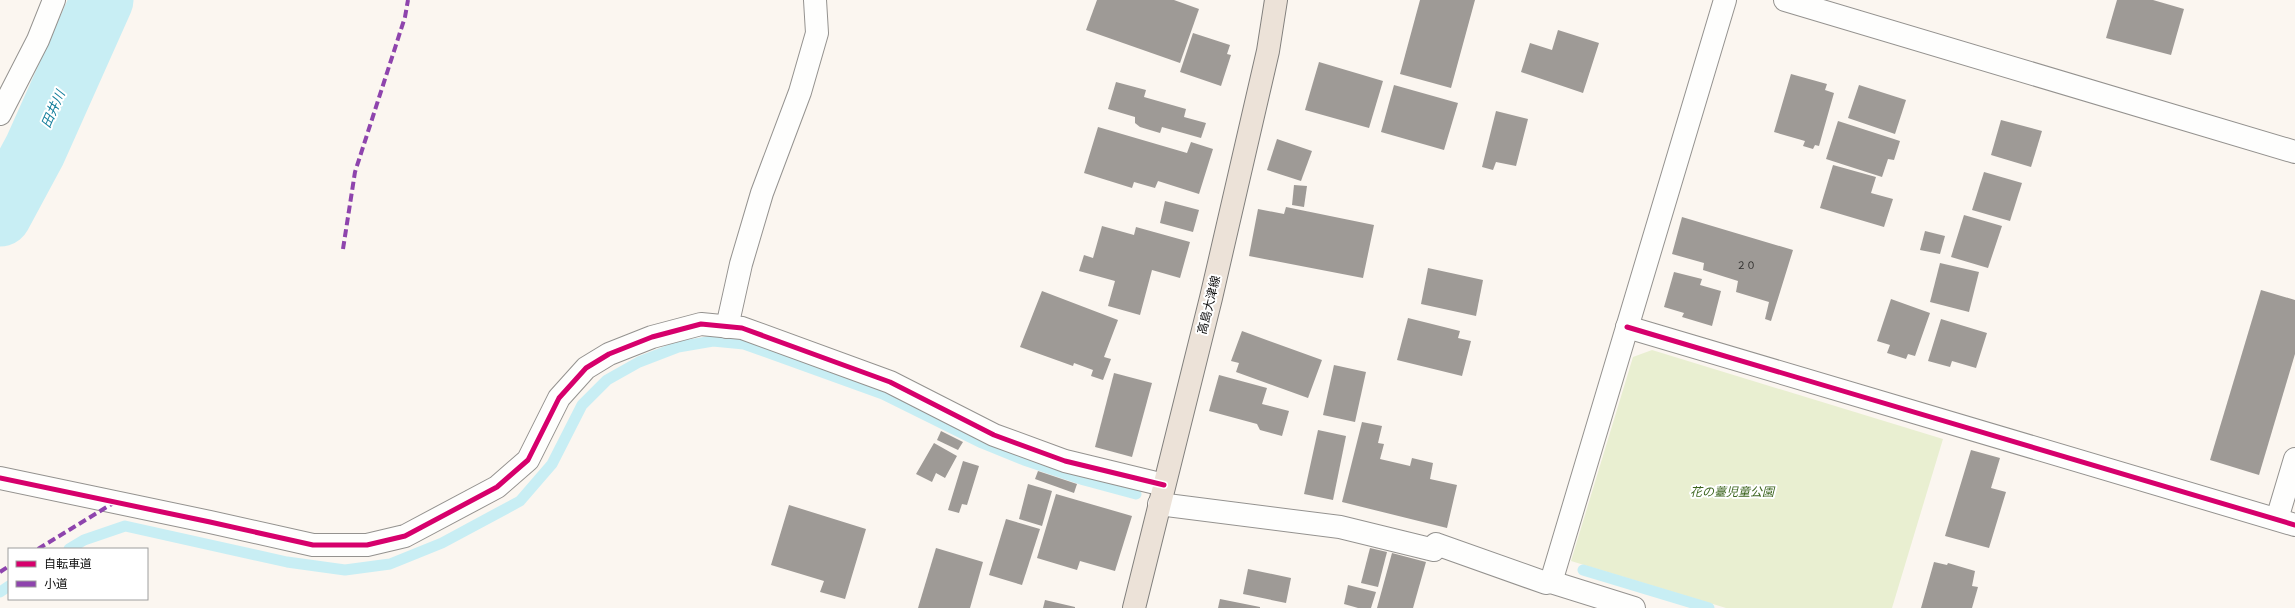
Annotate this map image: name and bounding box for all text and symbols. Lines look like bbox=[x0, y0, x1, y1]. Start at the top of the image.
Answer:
water label: 田井川 bbox=[38, 86, 69, 130]
house number: ２０ bbox=[1736, 260, 1756, 272]
street label: 高島大津線 bbox=[1195, 274, 1223, 336]
park label: 花の薹児童公園 bbox=[1690, 485, 1776, 499]
legend bbox=[8, 548, 148, 600]
text: 自転車道 bbox=[44, 557, 92, 571]
text: 小道 bbox=[44, 577, 68, 591]

